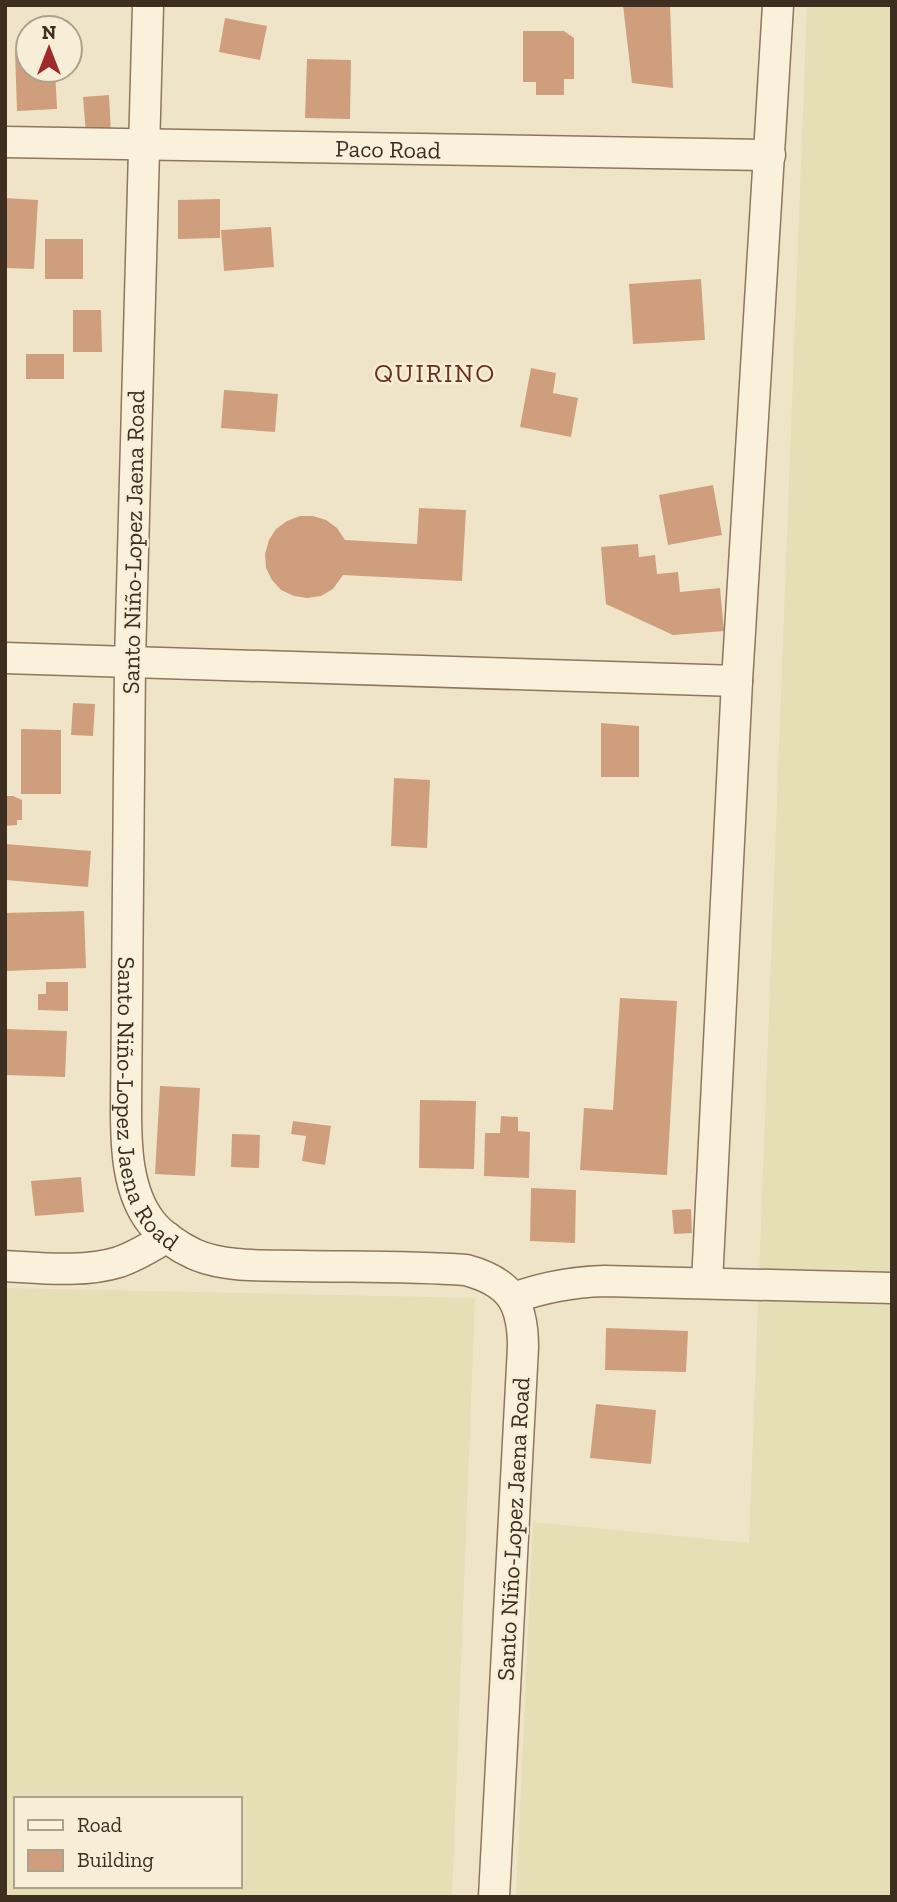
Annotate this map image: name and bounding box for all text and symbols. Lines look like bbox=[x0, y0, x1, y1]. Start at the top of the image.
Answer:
north arrow bbox=[14, 14, 84, 84]
text: N bbox=[42, 21, 56, 44]
street label: Paco Road bbox=[335, 133, 441, 164]
district label: QUIRINO bbox=[374, 357, 496, 389]
street label: Santo Niño-Lopez Jaena Road bbox=[116, 390, 150, 694]
street label: Santo Niño-Lopez Jaena Road bbox=[111, 956, 185, 1256]
street label: Santo Niño-Lopez Jaena Road bbox=[491, 1376, 535, 1682]
legend bbox=[14, 1797, 242, 1888]
text: Road bbox=[77, 1812, 123, 1837]
text: Building bbox=[77, 1847, 154, 1872]

